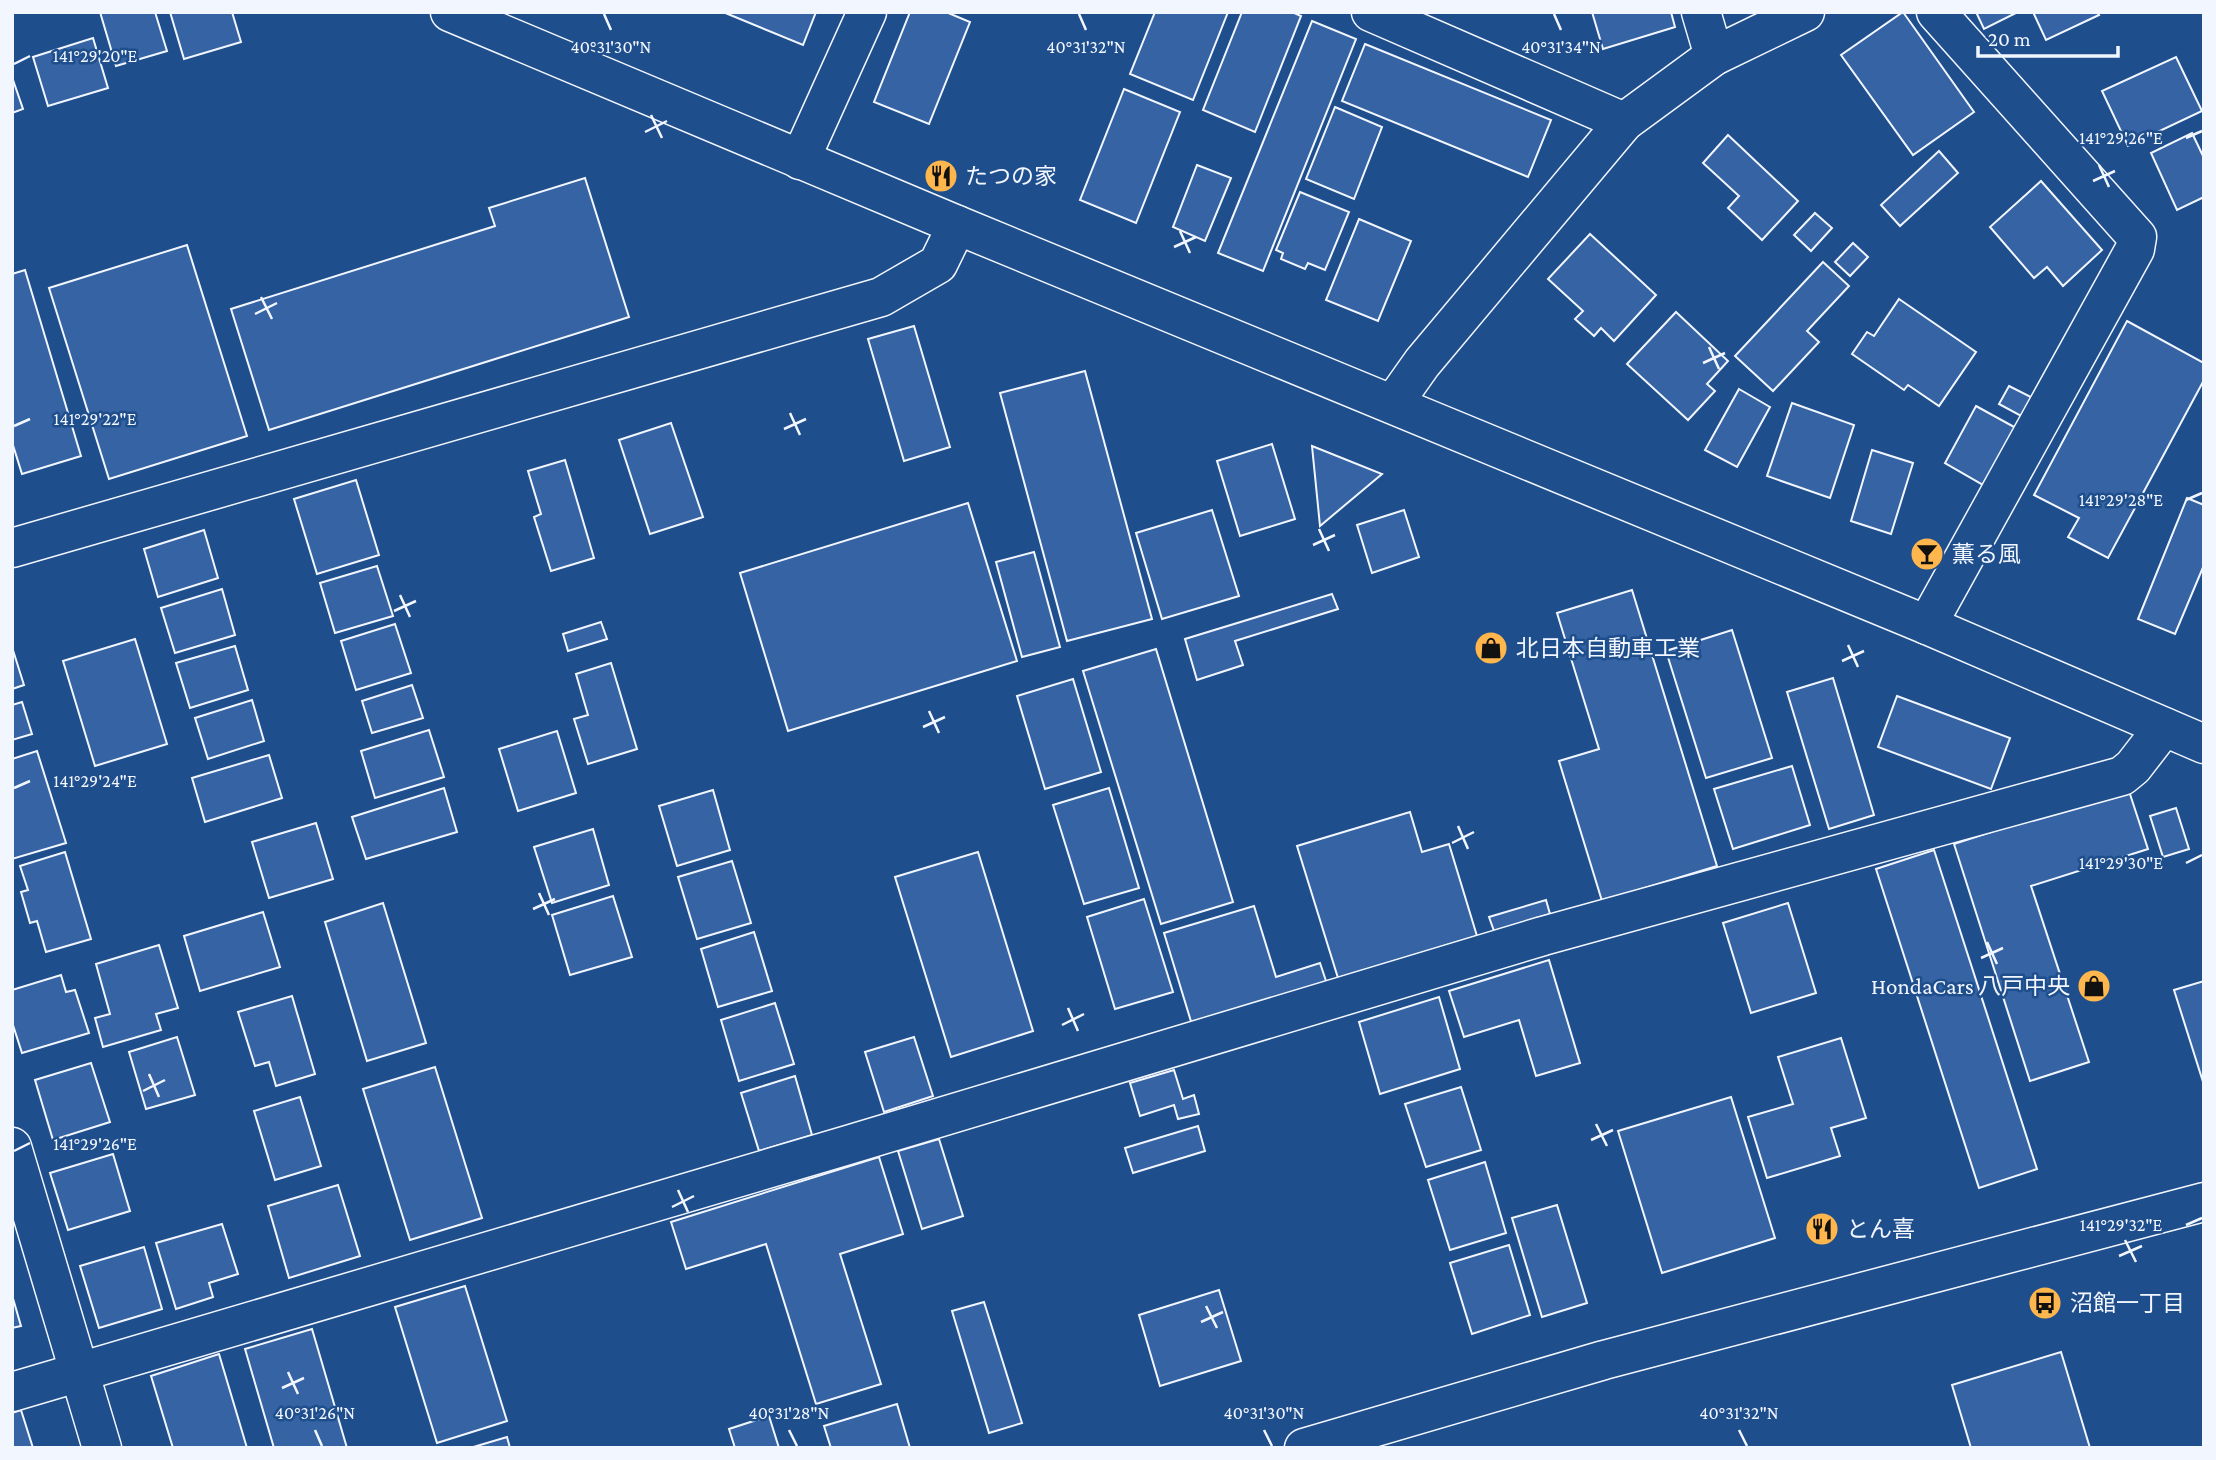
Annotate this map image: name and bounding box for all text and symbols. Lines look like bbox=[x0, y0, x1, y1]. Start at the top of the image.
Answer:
scale bar bbox=[1978, 14, 2118, 58]
text: 20 m bbox=[1988, 27, 2031, 51]
text: 40°31'30"N bbox=[571, 37, 652, 57]
text: 40°31'32"N bbox=[1046, 37, 1126, 57]
text: 40°31'34"N bbox=[1521, 37, 1601, 57]
text: 141°29'20"E bbox=[53, 46, 138, 66]
text: 141°29'26"E bbox=[2079, 128, 2163, 148]
restaurant icon: たつの家 bbox=[922, 157, 960, 195]
place label: たつの家 bbox=[965, 163, 1057, 189]
text: 141°29'22"E bbox=[53, 409, 137, 429]
text: 141°29'28"E bbox=[2079, 490, 2163, 510]
bar icon: 薫る風 bbox=[1908, 535, 1946, 573]
place label: 薫る風 bbox=[1952, 541, 2021, 567]
shop icon: 北日本自動車工業 bbox=[1472, 629, 1510, 667]
place label: 北日本自動車工業 bbox=[1516, 635, 1700, 661]
text: 141°29'24"E bbox=[53, 771, 137, 791]
text: 141°29'30"E bbox=[2079, 853, 2163, 873]
shop icon: HondaCars 八戸中央 bbox=[2075, 967, 2113, 1005]
place label: HondaCars 八戸中央 bbox=[1871, 973, 2070, 999]
text: 141°29'26"E bbox=[53, 1134, 137, 1154]
restaurant icon: とん喜 bbox=[1803, 1210, 1841, 1248]
text: 141°29'32"E bbox=[2080, 1215, 2163, 1235]
place label: とん喜 bbox=[1846, 1216, 1915, 1242]
bus stop icon: 沼館一丁目 bbox=[2026, 1284, 2064, 1322]
place label: 沼館一丁目 bbox=[2070, 1290, 2185, 1316]
text: 40°31'26"N bbox=[275, 1403, 355, 1423]
text: 40°31'28"N bbox=[749, 1403, 830, 1423]
text: 40°31'30"N bbox=[1224, 1403, 1305, 1423]
text: 40°31'32"N bbox=[1699, 1403, 1779, 1423]

